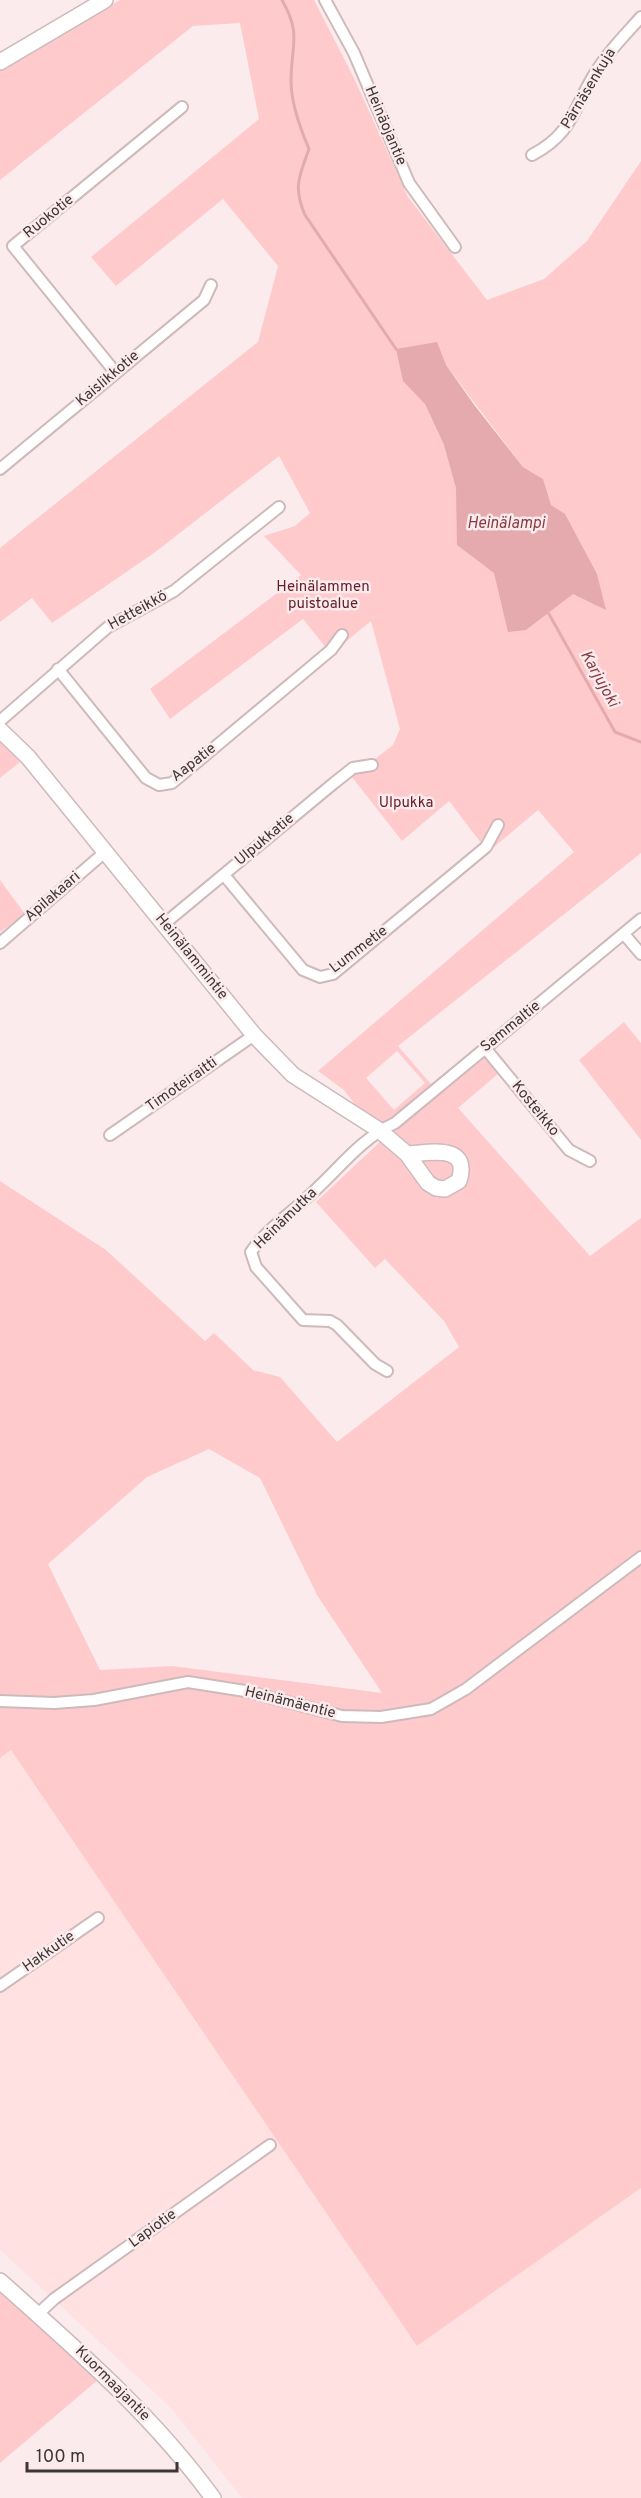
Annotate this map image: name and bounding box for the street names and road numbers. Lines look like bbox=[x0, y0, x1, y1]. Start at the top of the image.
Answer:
street label: Pärnäsenkuja bbox=[557, 45, 621, 133]
street label: Heinäojantie bbox=[360, 83, 410, 169]
street label: Ruokotie bbox=[20, 191, 78, 243]
street label: Kaislikkotie bbox=[72, 347, 144, 411]
street label: Hetteikkö bbox=[105, 587, 171, 635]
street label: Aapatie bbox=[168, 740, 220, 786]
street label: Ulpukkatie bbox=[231, 810, 299, 870]
street label: Apilakaari bbox=[21, 868, 85, 926]
street label: Heinälammintie bbox=[150, 910, 232, 1004]
street label: Lummetie bbox=[326, 922, 392, 978]
street label: Sammaltie bbox=[477, 997, 545, 1057]
street label: Timoteiraitti bbox=[143, 1053, 221, 1117]
street label: Kosteikko bbox=[507, 1077, 563, 1141]
street label: Heinämutka bbox=[250, 1184, 322, 1254]
street label: Heinämäentie bbox=[243, 1683, 337, 1723]
street label: Hakkutie bbox=[19, 1927, 79, 1977]
street label: Lapiotie bbox=[125, 2205, 181, 2253]
street label: Kuormaajantie bbox=[70, 2342, 154, 2426]

